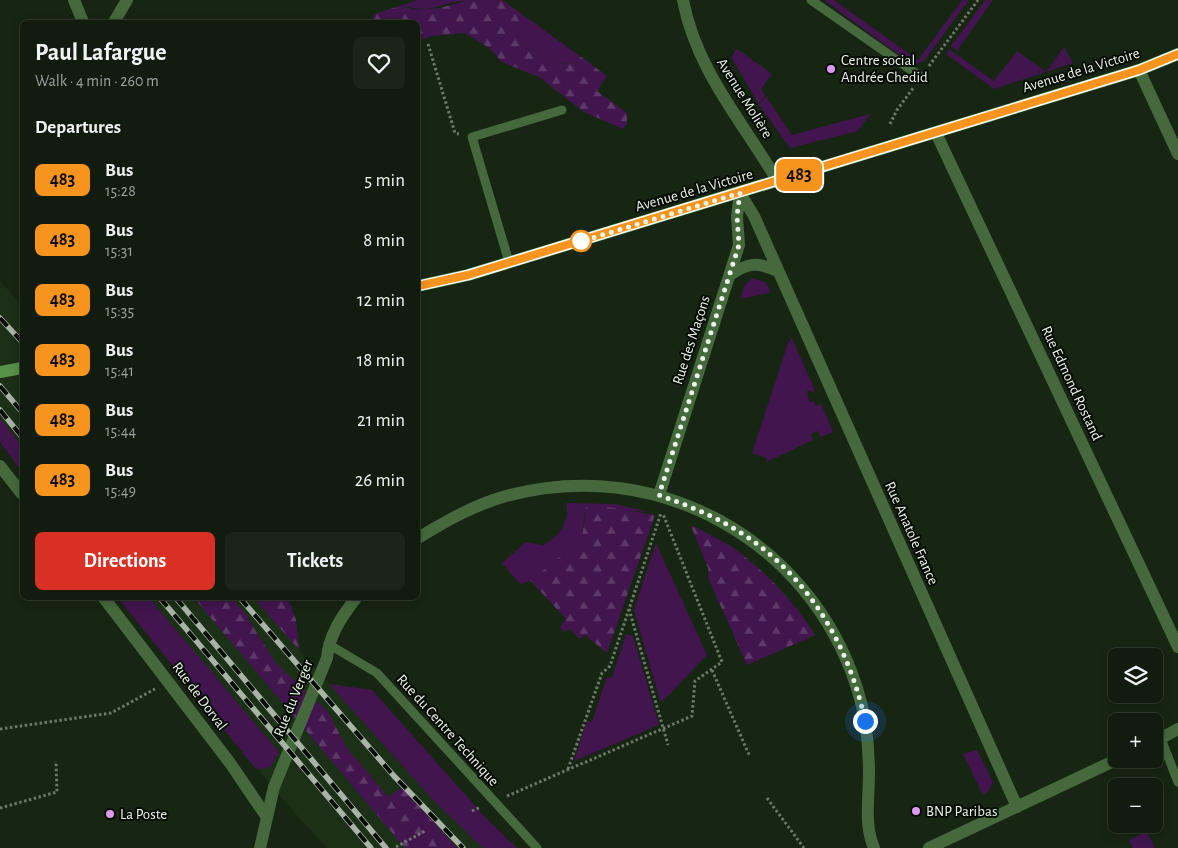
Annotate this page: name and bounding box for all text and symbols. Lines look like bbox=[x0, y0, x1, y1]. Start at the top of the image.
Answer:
button: heart bbox=[353, 37, 405, 89]
text: Paul Lafargue bbox=[35, 41, 167, 65]
street label: Avenue de la Victoire bbox=[1021, 45, 1142, 95]
place label: Centre social Andrée Chedid bbox=[841, 53, 928, 85]
street label: Avenue Molière bbox=[714, 56, 775, 141]
marker: Centre social Andrée Chedid bbox=[825, 63, 837, 75]
text: Walk · 4 min · 260 m bbox=[35, 73, 159, 89]
text: Departures bbox=[35, 118, 121, 137]
line badge: 483 bbox=[770, 159, 828, 191]
text: Bus bbox=[105, 161, 133, 180]
street label: Avenue de la Victoire bbox=[634, 166, 755, 214]
text: 483 bbox=[786, 166, 812, 184]
text: 483 bbox=[50, 171, 75, 189]
text: 5 min bbox=[364, 171, 405, 190]
text: 15:28 bbox=[105, 183, 136, 199]
text: Bus bbox=[105, 221, 133, 240]
unlabelled marker bbox=[570, 230, 592, 252]
text: 483 bbox=[50, 231, 75, 249]
text: 8 min bbox=[363, 231, 405, 250]
text: 15:31 bbox=[105, 243, 133, 259]
text: Bus bbox=[105, 281, 133, 300]
text: 483 bbox=[50, 291, 75, 309]
text: 12 min bbox=[357, 291, 405, 310]
street label: Rue des Maçons bbox=[670, 294, 713, 387]
text: 15:35 bbox=[105, 303, 134, 319]
street label: Rue Edmond Rostand bbox=[1038, 324, 1105, 443]
text: Bus bbox=[105, 341, 133, 360]
text: 483 bbox=[50, 351, 75, 369]
text: 18 min bbox=[357, 351, 405, 370]
text: 15:41 bbox=[105, 363, 134, 379]
text: Bus bbox=[105, 401, 133, 420]
text: 483 bbox=[50, 411, 75, 429]
text: 21 min bbox=[357, 411, 405, 430]
text: 15:44 bbox=[105, 423, 136, 439]
text: Bus bbox=[105, 461, 133, 480]
text: 483 bbox=[50, 471, 75, 489]
text: 26 min bbox=[355, 471, 405, 490]
street label: Rue Anatole France bbox=[882, 479, 941, 587]
text: 15:49 bbox=[105, 483, 136, 499]
button: Directions bbox=[35, 532, 215, 590]
button: Tickets bbox=[225, 532, 405, 590]
map controls bbox=[1108, 648, 1163, 833]
button: layers bbox=[1108, 648, 1163, 703]
street label: Rue du Verger bbox=[271, 657, 316, 739]
street label: Rue de Dorval bbox=[169, 659, 230, 733]
street label: Rue du Centre Technique bbox=[394, 672, 502, 789]
your location bbox=[853, 709, 878, 734]
button: + bbox=[1108, 713, 1163, 768]
button: − bbox=[1108, 778, 1163, 833]
place label: BNP Paribas bbox=[926, 804, 997, 819]
marker: BNP Paribas bbox=[910, 805, 922, 817]
place label: La Poste bbox=[120, 807, 167, 822]
marker: La Poste bbox=[104, 808, 116, 820]

